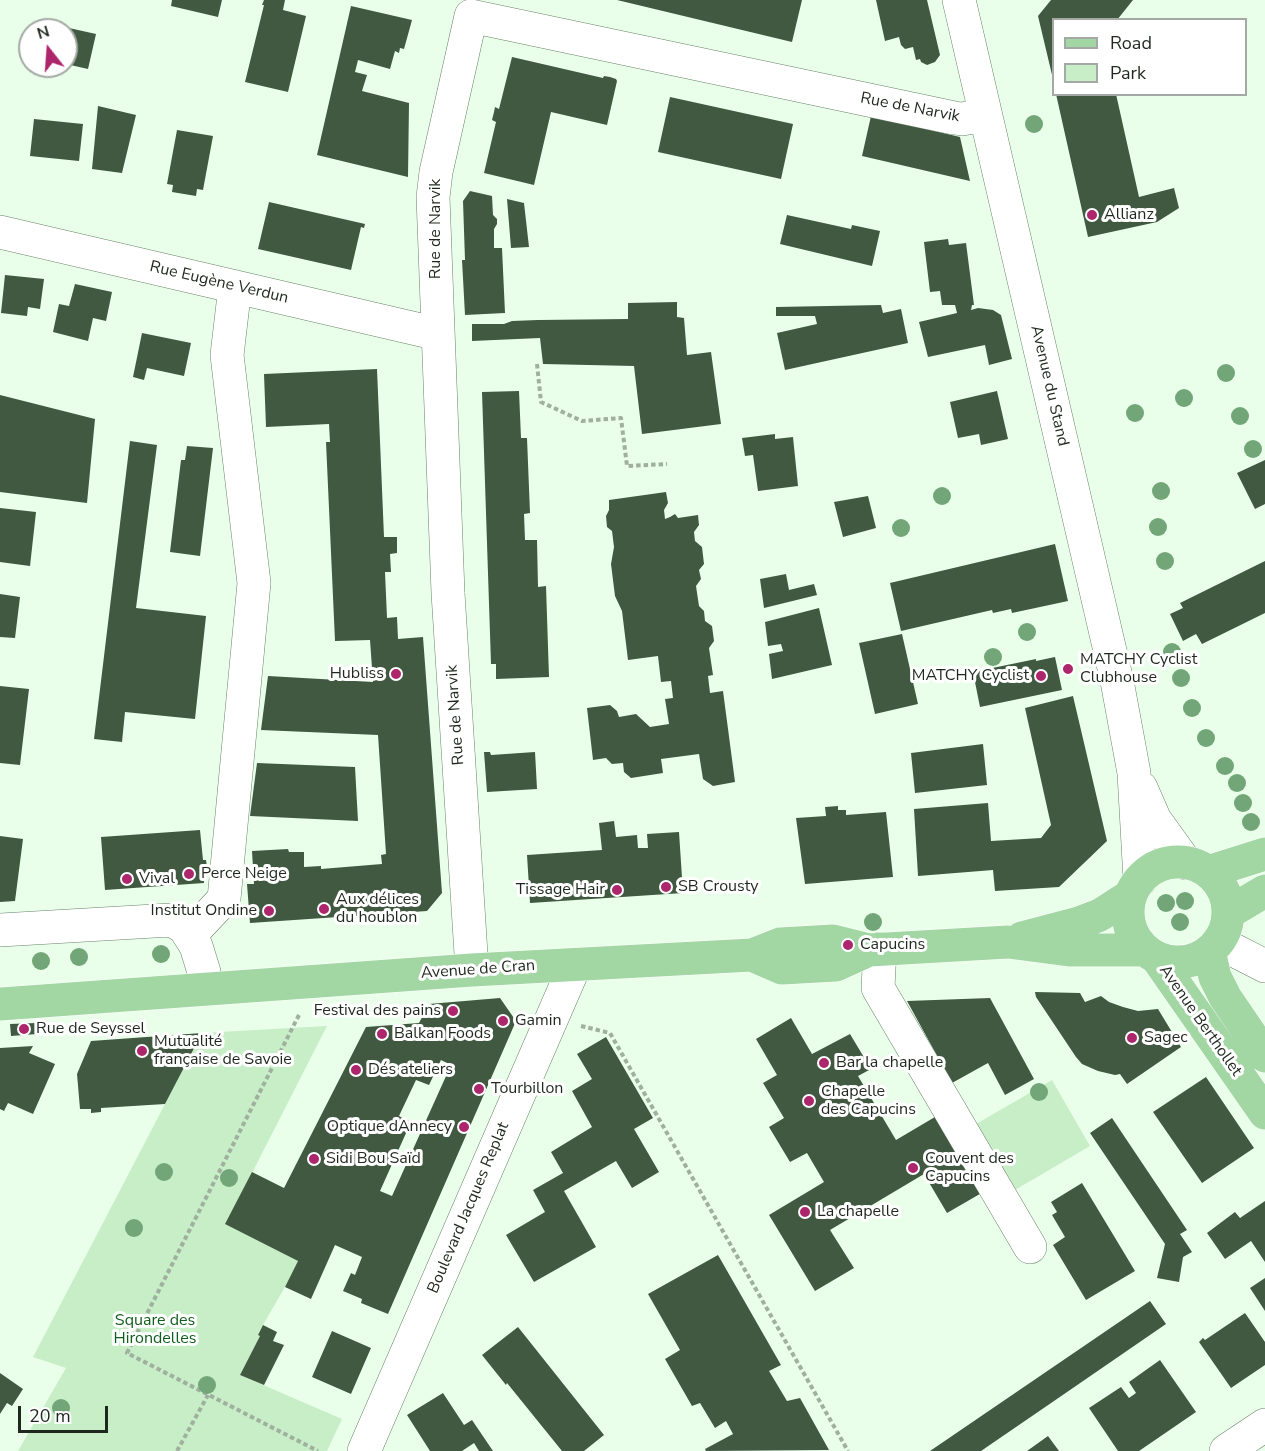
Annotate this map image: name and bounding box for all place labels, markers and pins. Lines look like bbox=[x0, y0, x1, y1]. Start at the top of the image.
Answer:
place label: Allianz bbox=[1104, 205, 1154, 225]
marker: Allianz bbox=[1085, 208, 1099, 222]
place label: MATCHY Cyclist Clubhouse bbox=[1080, 650, 1197, 688]
marker: MATCHY Cyclist Clubhouse bbox=[1061, 662, 1075, 676]
place label: Hubliss bbox=[330, 664, 384, 684]
place label: MATCHY Cyclist bbox=[912, 666, 1029, 686]
marker: Hubliss bbox=[389, 667, 403, 681]
marker: MATCHY Cyclist bbox=[1034, 669, 1048, 683]
place label: Perce Neige bbox=[201, 864, 287, 884]
marker: Perce Neige bbox=[182, 867, 196, 881]
place label: Vival bbox=[139, 869, 175, 889]
marker: Vival bbox=[120, 872, 134, 886]
place label: SB Crousty bbox=[678, 877, 759, 897]
place label: Tissage Hair bbox=[516, 880, 605, 900]
marker: SB Crousty bbox=[659, 880, 673, 894]
marker: Tissage Hair bbox=[610, 883, 624, 897]
place label: Aux délices du houblon bbox=[336, 890, 419, 928]
place label: Institut Ondine bbox=[151, 901, 257, 921]
marker: Aux délices du houblon bbox=[317, 902, 331, 916]
marker: Institut Ondine bbox=[262, 904, 276, 918]
place label: Capucins bbox=[860, 935, 925, 955]
marker: Capucins bbox=[841, 938, 855, 952]
place label: Festival des pains bbox=[314, 1001, 441, 1021]
marker: Festival des pains bbox=[446, 1004, 460, 1018]
place label: Gamin bbox=[515, 1011, 562, 1031]
marker: Gamin bbox=[496, 1014, 510, 1028]
place label: Rue de Seyssel bbox=[36, 1019, 145, 1039]
marker: Rue de Seyssel bbox=[17, 1022, 31, 1036]
place label: Balkan Foods bbox=[394, 1024, 491, 1044]
marker: Balkan Foods bbox=[375, 1027, 389, 1041]
place label: Sagec bbox=[1144, 1028, 1188, 1048]
marker: Sagec bbox=[1125, 1031, 1139, 1045]
place label: Mutualité française de Savoie bbox=[154, 1032, 292, 1070]
marker: Mutualité française de Savoie bbox=[135, 1044, 149, 1058]
place label: Bar la chapelle bbox=[836, 1053, 943, 1073]
marker: Bar la chapelle bbox=[817, 1056, 831, 1070]
place label: Dés ateliers bbox=[368, 1060, 453, 1080]
marker: Dés ateliers bbox=[349, 1063, 363, 1077]
place label: Tourbillon bbox=[491, 1079, 563, 1099]
marker: Tourbillon bbox=[472, 1082, 486, 1096]
place label: Chapelle des Capucins bbox=[821, 1082, 916, 1120]
marker: Chapelle des Capucins bbox=[802, 1094, 816, 1108]
place label: Optique dAnnecy bbox=[327, 1117, 452, 1137]
marker: Optique dAnnecy bbox=[457, 1120, 471, 1134]
place label: Sidi Bou Saïd bbox=[326, 1149, 421, 1169]
place label: Couvent des Capucins bbox=[925, 1149, 1014, 1187]
marker: Sidi Bou Saïd bbox=[307, 1152, 321, 1166]
marker: Couvent des Capucins bbox=[906, 1161, 920, 1175]
place label: La chapelle bbox=[817, 1202, 899, 1222]
marker: La chapelle bbox=[798, 1205, 812, 1219]

